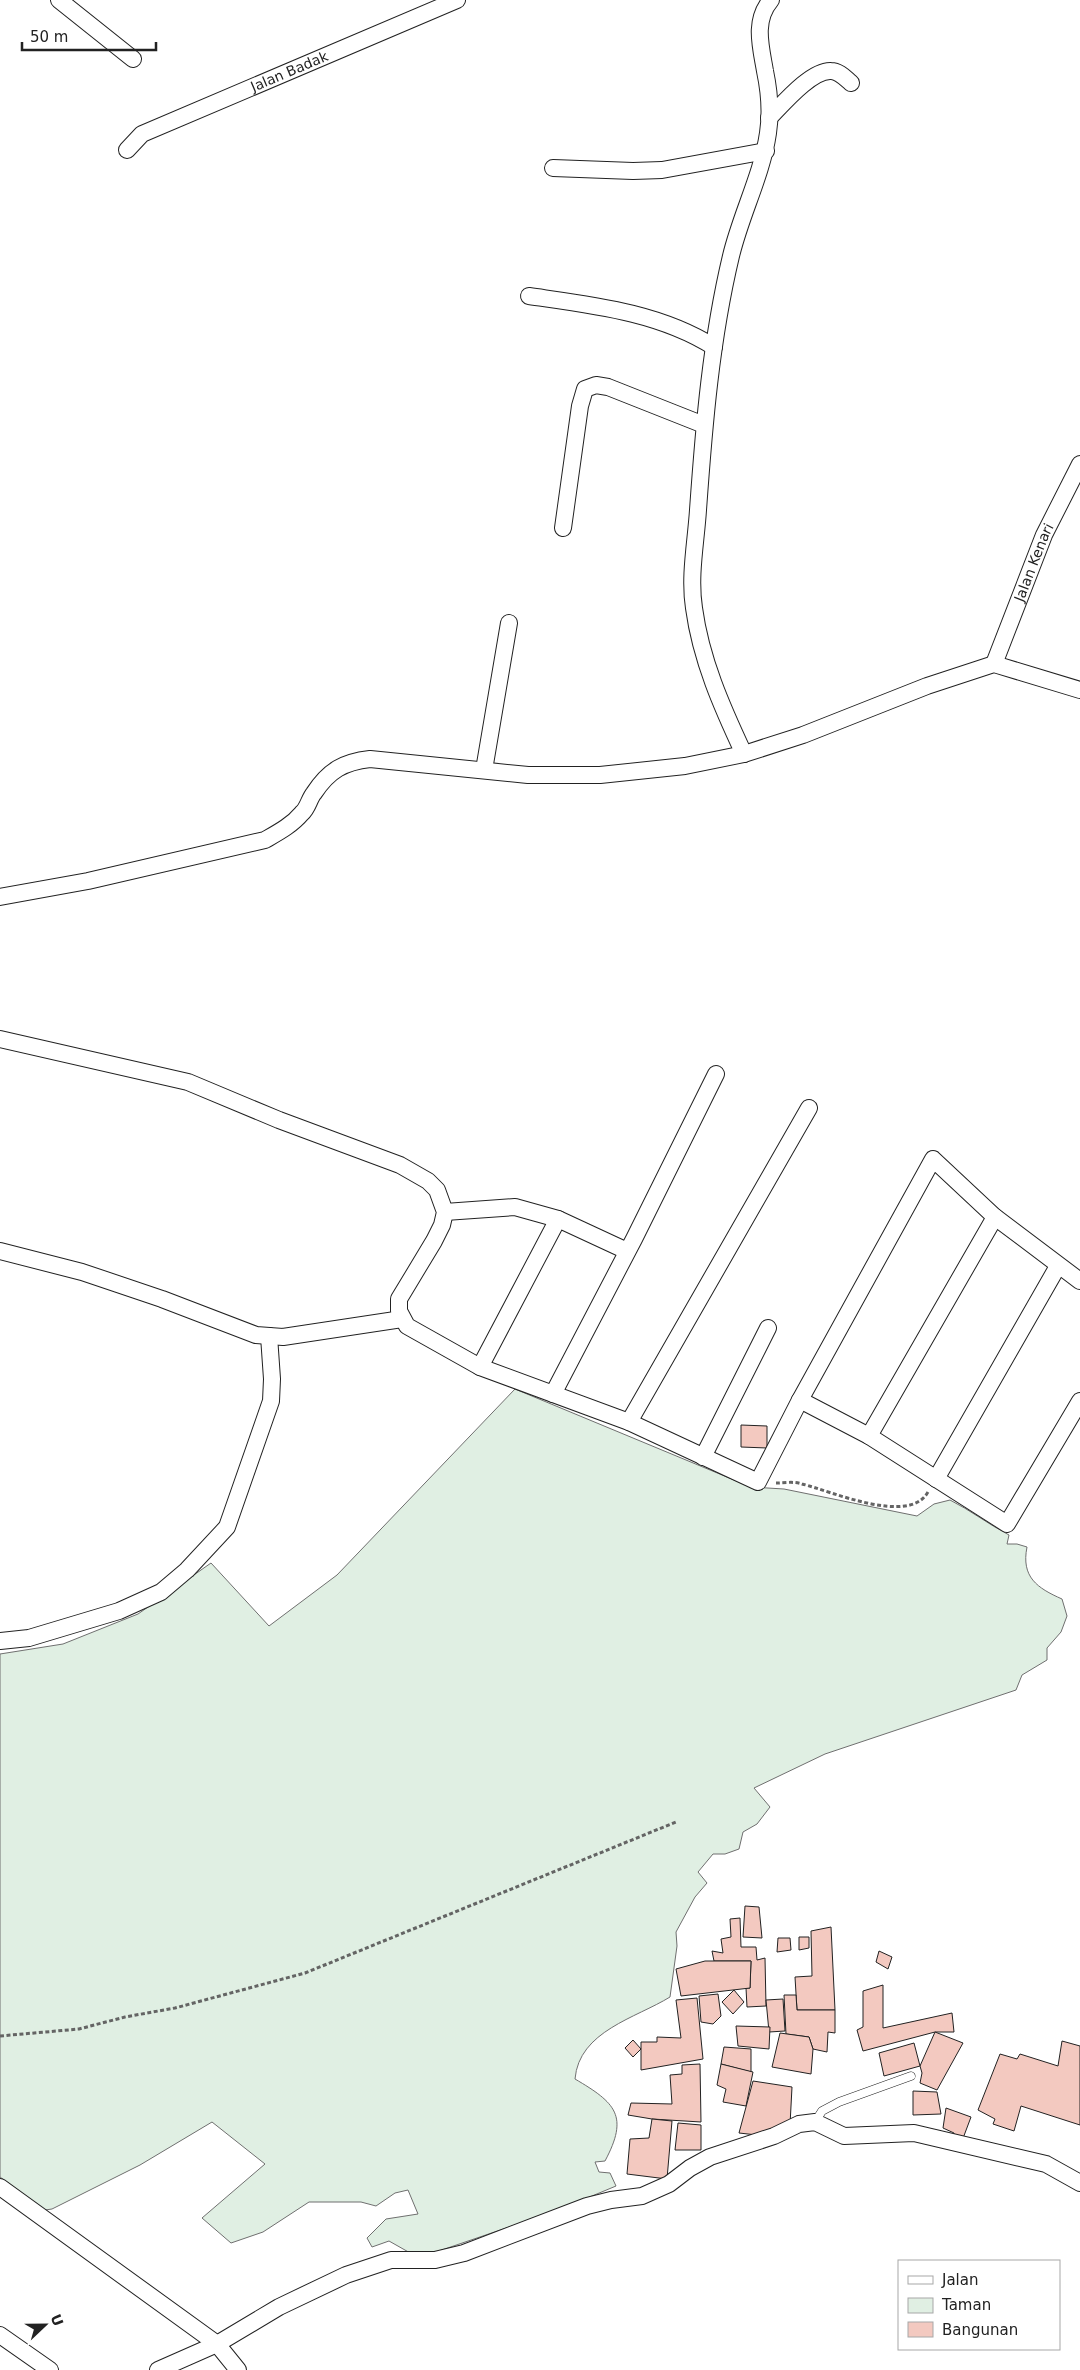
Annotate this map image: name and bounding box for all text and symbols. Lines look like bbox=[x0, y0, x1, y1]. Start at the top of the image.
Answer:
scale bar bbox=[22, 20, 156, 52]
text: 50 m bbox=[30, 28, 68, 46]
street label: Jalan Badak bbox=[247, 48, 331, 95]
street label: Jalan Kenari bbox=[1011, 521, 1057, 605]
legend bbox=[898, 2260, 1060, 2350]
text: Jalan bbox=[941, 2271, 978, 2289]
text: Taman bbox=[941, 2296, 991, 2314]
north arrow bbox=[20, 2300, 70, 2350]
text: U bbox=[48, 2312, 67, 2328]
text: Bangunan bbox=[942, 2321, 1018, 2339]

